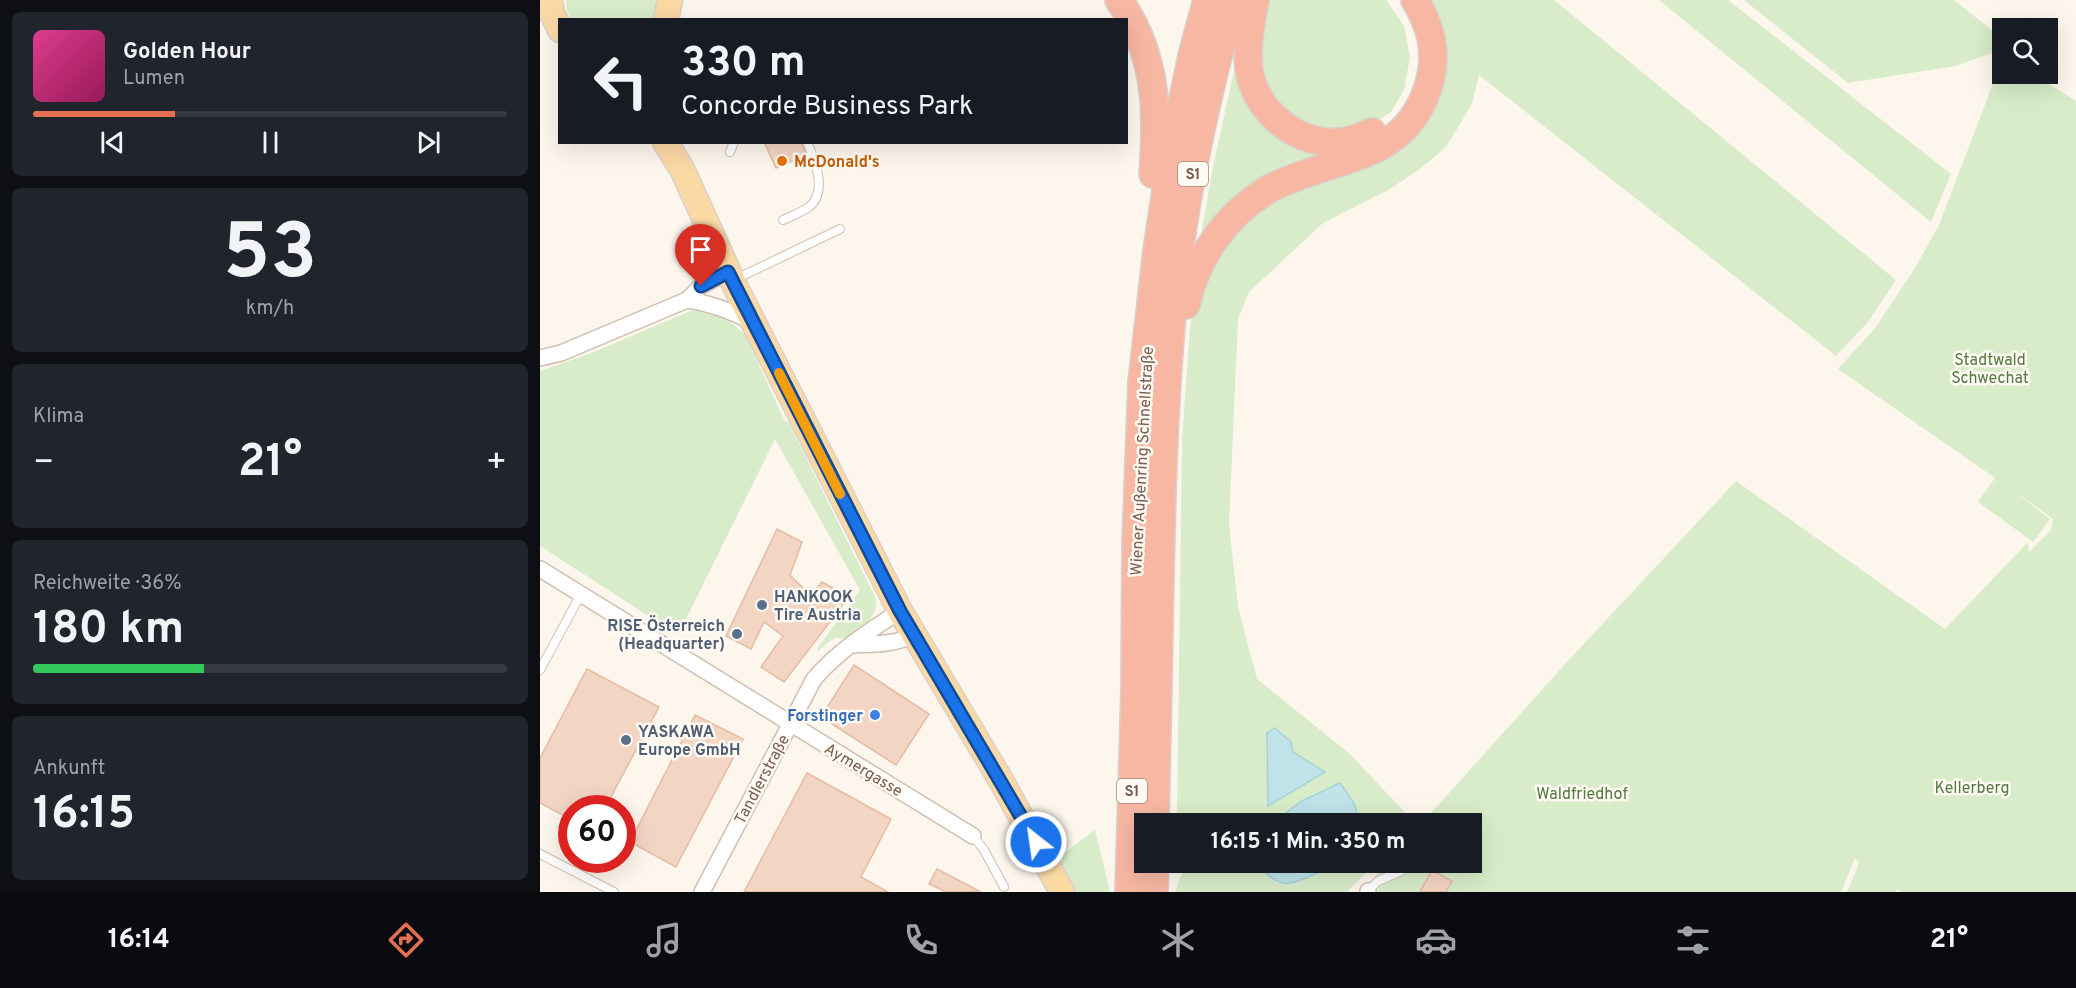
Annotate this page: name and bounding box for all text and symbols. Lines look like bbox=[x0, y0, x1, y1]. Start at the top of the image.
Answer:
map controls bbox=[1992, 18, 2058, 84]
button: search bbox=[1992, 18, 2058, 84]
text: 330 m bbox=[681, 38, 806, 91]
text: Golden Hour bbox=[123, 39, 251, 66]
icon: left bbox=[582, 42, 660, 120]
text: Lumen bbox=[123, 66, 185, 92]
text: Concorde Business Park bbox=[681, 90, 973, 124]
icon: previous bbox=[96, 126, 129, 159]
icon: pause bbox=[254, 126, 287, 159]
icon: next bbox=[412, 126, 445, 159]
place label: McDonald's bbox=[794, 153, 880, 173]
marker: McDonald's bbox=[775, 154, 789, 168]
road number: S1 bbox=[1178, 162, 1208, 186]
text: 53 bbox=[223, 207, 317, 306]
pin bbox=[675, 224, 726, 286]
icon: arrive bbox=[684, 233, 717, 266]
text: km/h bbox=[246, 296, 294, 322]
street label: Wiener Außenring Schnellstraße bbox=[1127, 346, 1159, 576]
park label: Stadtwald Schwechat bbox=[1951, 351, 2029, 389]
text: Klima bbox=[33, 404, 84, 430]
text: 21° bbox=[238, 435, 302, 492]
text: − bbox=[33, 443, 54, 485]
text: + bbox=[486, 443, 507, 485]
text: Reichweite · 36% bbox=[33, 571, 182, 597]
place label: HANKOOK Tire Austria bbox=[774, 588, 861, 626]
marker: HANKOOK Tire Austria bbox=[755, 598, 769, 612]
text: 180 km bbox=[33, 602, 184, 659]
place label: RISE Österreich (Headquarter) bbox=[607, 615, 725, 655]
marker: RISE Österreich (Headquarter) bbox=[730, 627, 744, 641]
place label: Forstinger bbox=[787, 707, 863, 727]
marker: Forstinger bbox=[868, 708, 882, 722]
place label: YASKAWA Europe GmbH bbox=[638, 723, 741, 761]
street label: Tandlerstraße bbox=[731, 732, 795, 828]
marker: YASKAWA Europe GmbH bbox=[619, 733, 633, 747]
street label: Aymergasse bbox=[820, 739, 906, 802]
text: Ankunft bbox=[33, 756, 105, 782]
road number: S1 bbox=[1117, 779, 1147, 803]
park label: Kellerberg bbox=[1935, 779, 2009, 799]
park label: Waldfriedhof bbox=[1536, 785, 1628, 805]
text: 16:15 bbox=[33, 787, 135, 844]
speed limit sign: 60 bbox=[558, 795, 636, 873]
position arrow bbox=[1004, 810, 1068, 874]
text: 16:15 · 1 Min. · 350 m bbox=[1211, 829, 1405, 856]
icon: directions bbox=[385, 919, 427, 961]
icon: music bbox=[643, 919, 685, 961]
icon: phone bbox=[900, 919, 942, 961]
icon: climate bbox=[1157, 919, 1199, 961]
icon: car bbox=[1415, 919, 1457, 961]
icon: filters bbox=[1672, 919, 1714, 961]
text: 16:14 bbox=[108, 923, 170, 957]
text: 21° bbox=[1930, 923, 1968, 957]

